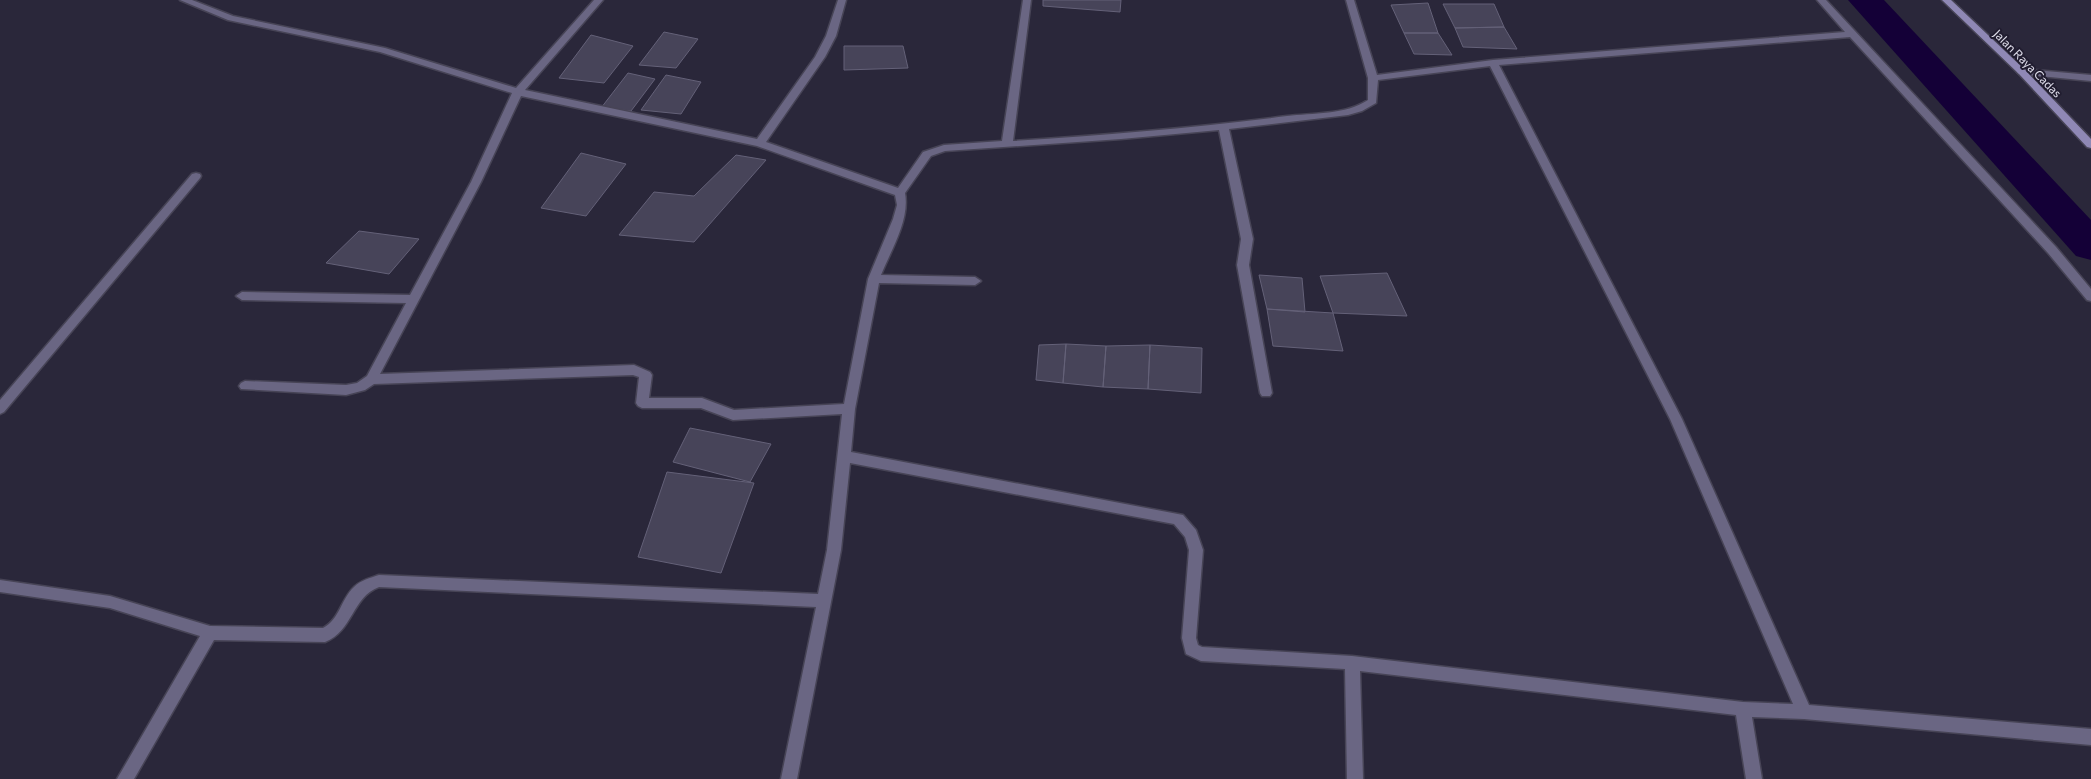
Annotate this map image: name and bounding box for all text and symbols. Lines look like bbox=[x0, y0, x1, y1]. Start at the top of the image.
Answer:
street label: Jalan Raya Cadas bbox=[1990, 26, 2065, 101]

